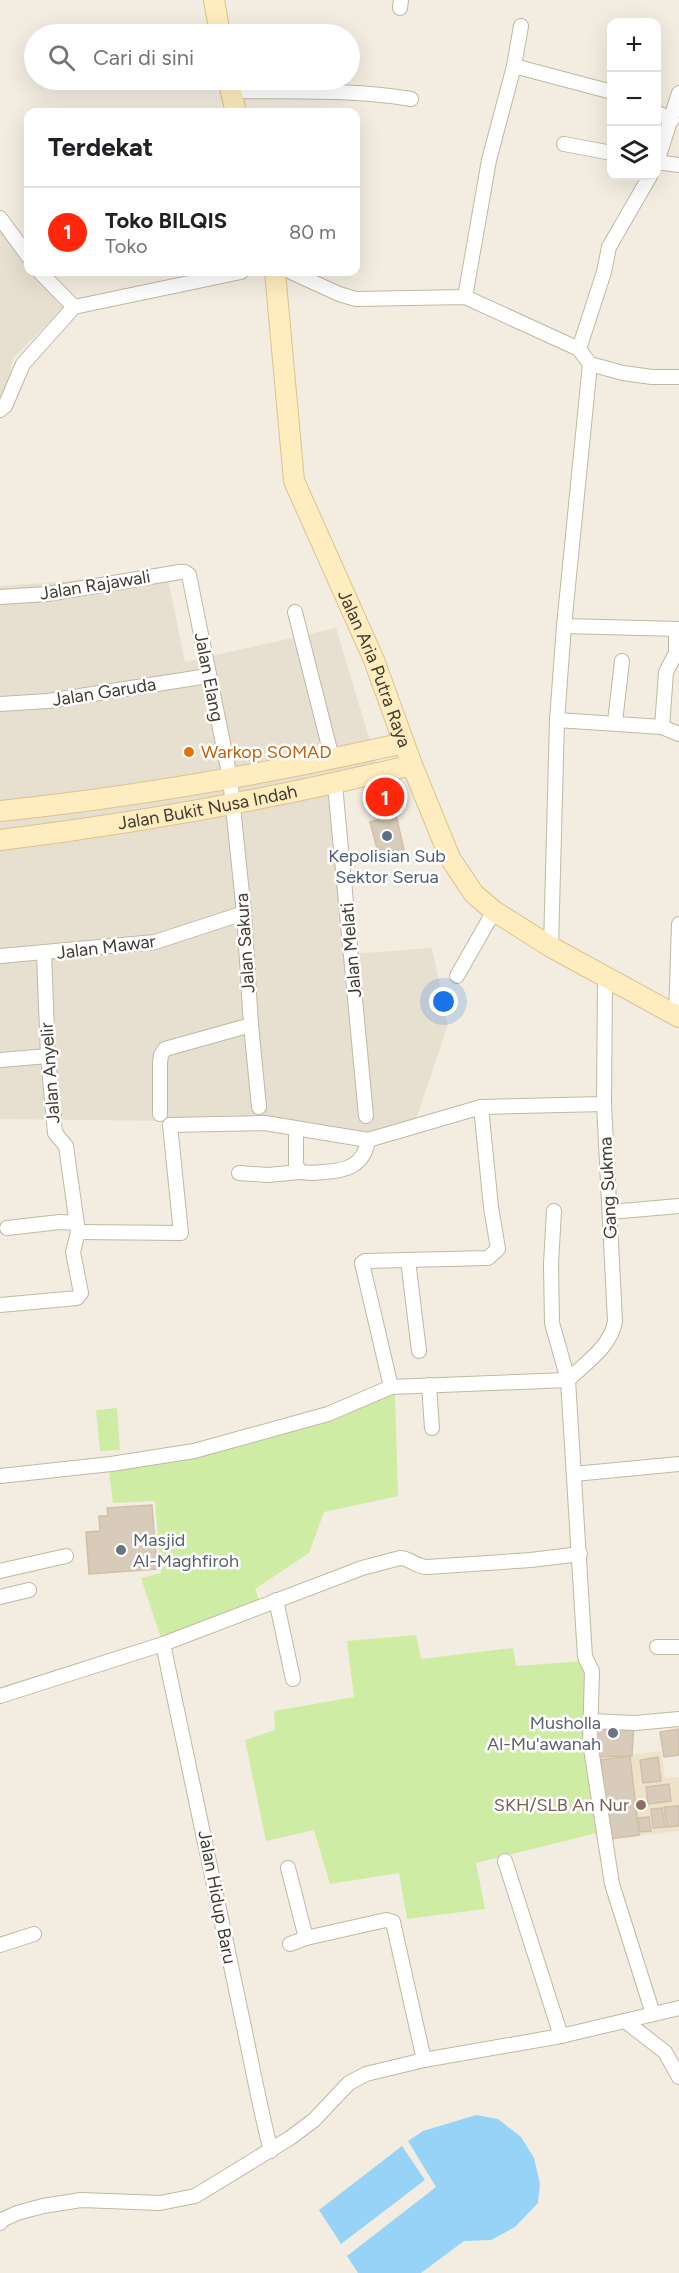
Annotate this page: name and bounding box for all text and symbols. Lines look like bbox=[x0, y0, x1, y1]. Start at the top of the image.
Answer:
map controls bbox=[607, 18, 661, 180]
button: + bbox=[607, 18, 661, 72]
search box bbox=[24, 24, 360, 90]
icon: search bbox=[45, 41, 78, 74]
text: Cari di sini bbox=[93, 44, 194, 71]
button: − bbox=[607, 72, 661, 126]
button: layers bbox=[607, 126, 661, 180]
text: Terdekat bbox=[48, 131, 153, 163]
text: Toko BILQIS bbox=[105, 207, 227, 234]
text: 1 bbox=[63, 220, 72, 244]
text: 80 m bbox=[289, 220, 336, 244]
text: Toko bbox=[105, 234, 148, 258]
street label: Jalan Rajawali bbox=[38, 565, 152, 605]
street label: Jalan Aria Putra Raya bbox=[333, 586, 416, 750]
street label: Jalan Elang bbox=[190, 630, 228, 724]
street label: Jalan Garuda bbox=[51, 673, 157, 711]
place label: Warkop SOMAD bbox=[201, 741, 332, 763]
marker: Warkop SOMAD bbox=[182, 745, 196, 759]
pin: 1 bbox=[366, 774, 404, 820]
street label: Jalan Bukit Nusa Indah bbox=[116, 780, 299, 834]
marker: Kepolisian Sub Sektor Serua bbox=[380, 829, 394, 843]
place label: Kepolisian Sub Sektor Serua bbox=[328, 845, 446, 888]
street label: Jalan Sakura bbox=[231, 892, 259, 994]
street label: Jalan Melati bbox=[336, 902, 366, 998]
street label: Jalan Mawar bbox=[55, 930, 157, 964]
your location bbox=[429, 987, 458, 1016]
street label: Jalan Anyelir bbox=[35, 1022, 65, 1124]
street label: Gang Sukma bbox=[594, 1136, 622, 1240]
place label: Masjid Al-Maghfiroh bbox=[133, 1529, 239, 1572]
marker: Masjid Al-Maghfiroh bbox=[114, 1543, 128, 1557]
place label: Musholla Al-Mu'awanah bbox=[487, 1712, 601, 1755]
marker: Musholla Al-Mu'awanah bbox=[606, 1726, 620, 1740]
place label: SKH/SLB An Nur bbox=[494, 1794, 629, 1816]
marker: SKH/SLB An Nur bbox=[634, 1798, 648, 1812]
street label: Jalan Hidup Baru bbox=[193, 1828, 241, 1966]

